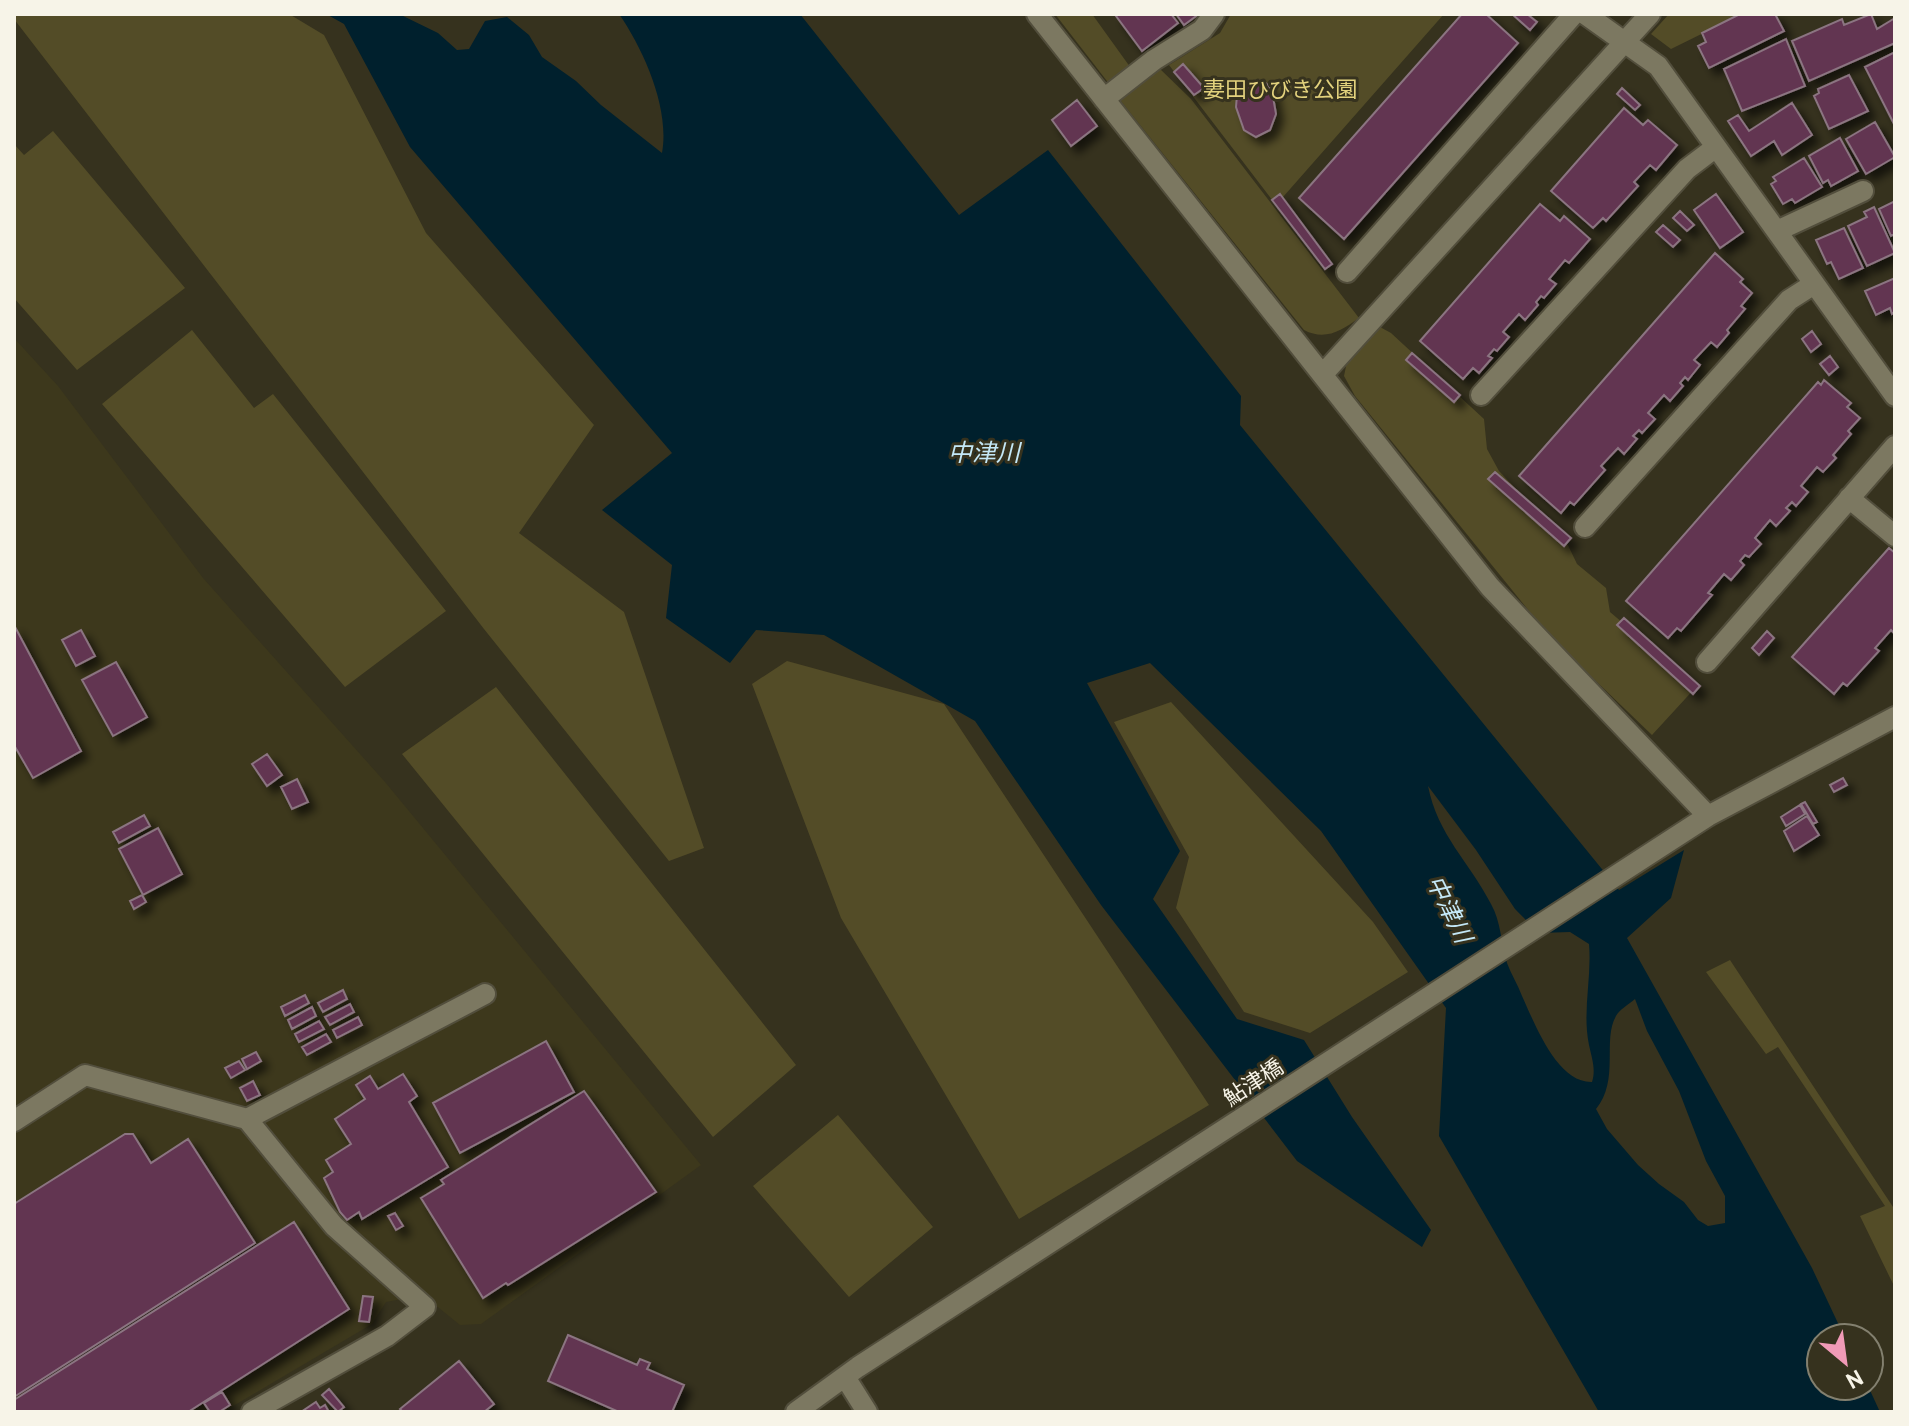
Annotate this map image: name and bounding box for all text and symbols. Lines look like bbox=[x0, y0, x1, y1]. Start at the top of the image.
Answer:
park label: 妻田ひびき公園 bbox=[1203, 78, 1357, 105]
water label: 中津川 bbox=[948, 440, 1023, 470]
water label: 中津川 bbox=[1418, 871, 1478, 952]
street label: 鮎津橋 bbox=[1219, 1055, 1289, 1113]
north arrow bbox=[1805, 1322, 1885, 1402]
text: N bbox=[1840, 1362, 1867, 1393]

